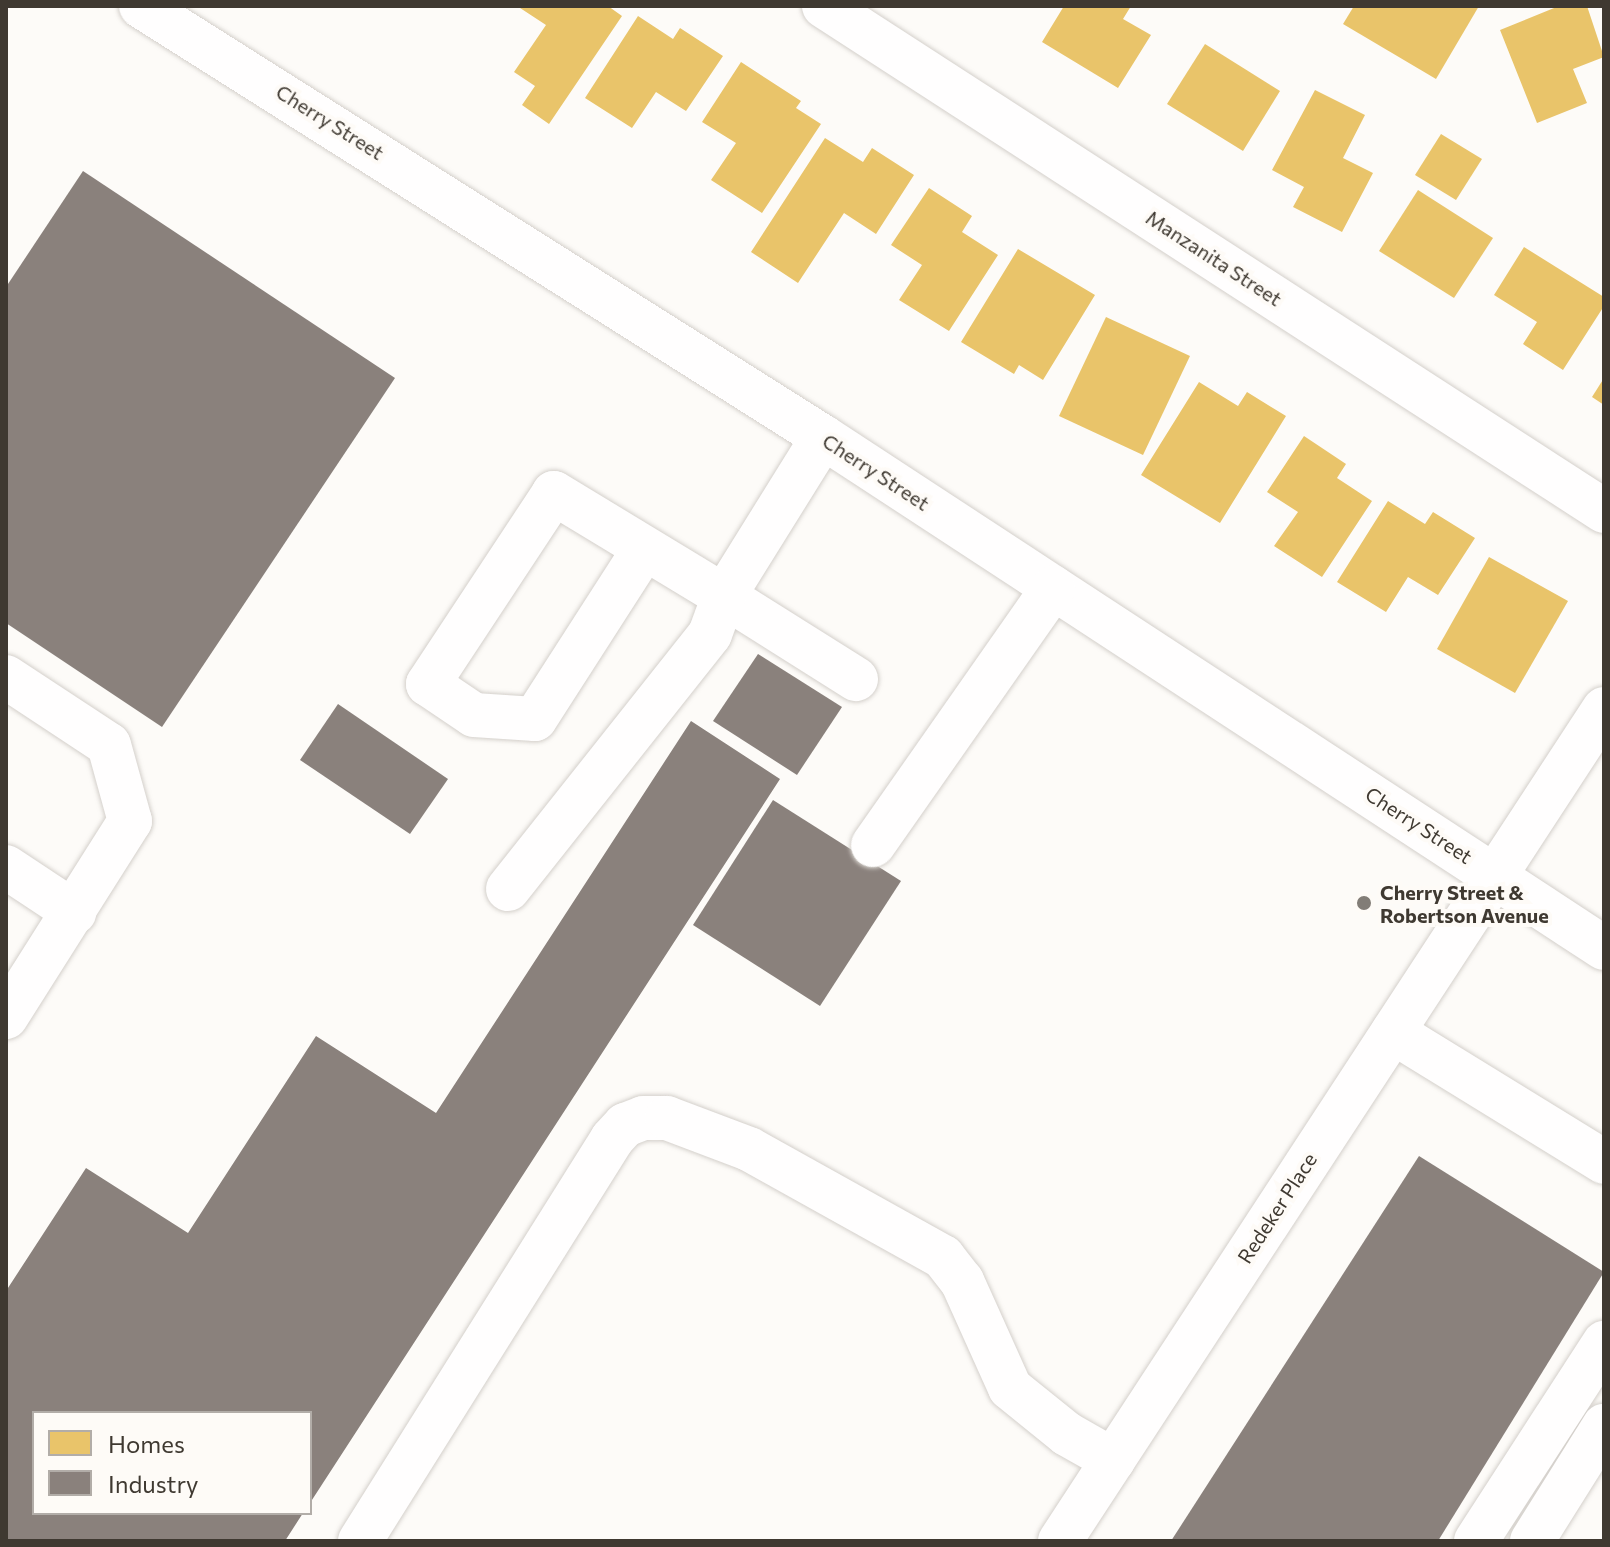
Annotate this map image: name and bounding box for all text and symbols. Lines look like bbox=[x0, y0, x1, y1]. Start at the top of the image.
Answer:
street label: Cherry Street bbox=[272, 79, 388, 165]
street label: Manzanita Street bbox=[1142, 205, 1286, 311]
street label: Cherry Street bbox=[818, 429, 934, 515]
street label: Cherry Street bbox=[1361, 782, 1477, 868]
place label: Cherry Street & Robertson Avenue bbox=[1380, 880, 1549, 927]
marker: Cherry Street & Robertson Avenue bbox=[1355, 894, 1373, 912]
street label: Redeker Place bbox=[1232, 1148, 1322, 1268]
legend bbox=[32, 1411, 312, 1515]
text: Homes bbox=[108, 1429, 185, 1458]
text: Industry bbox=[108, 1469, 198, 1498]

